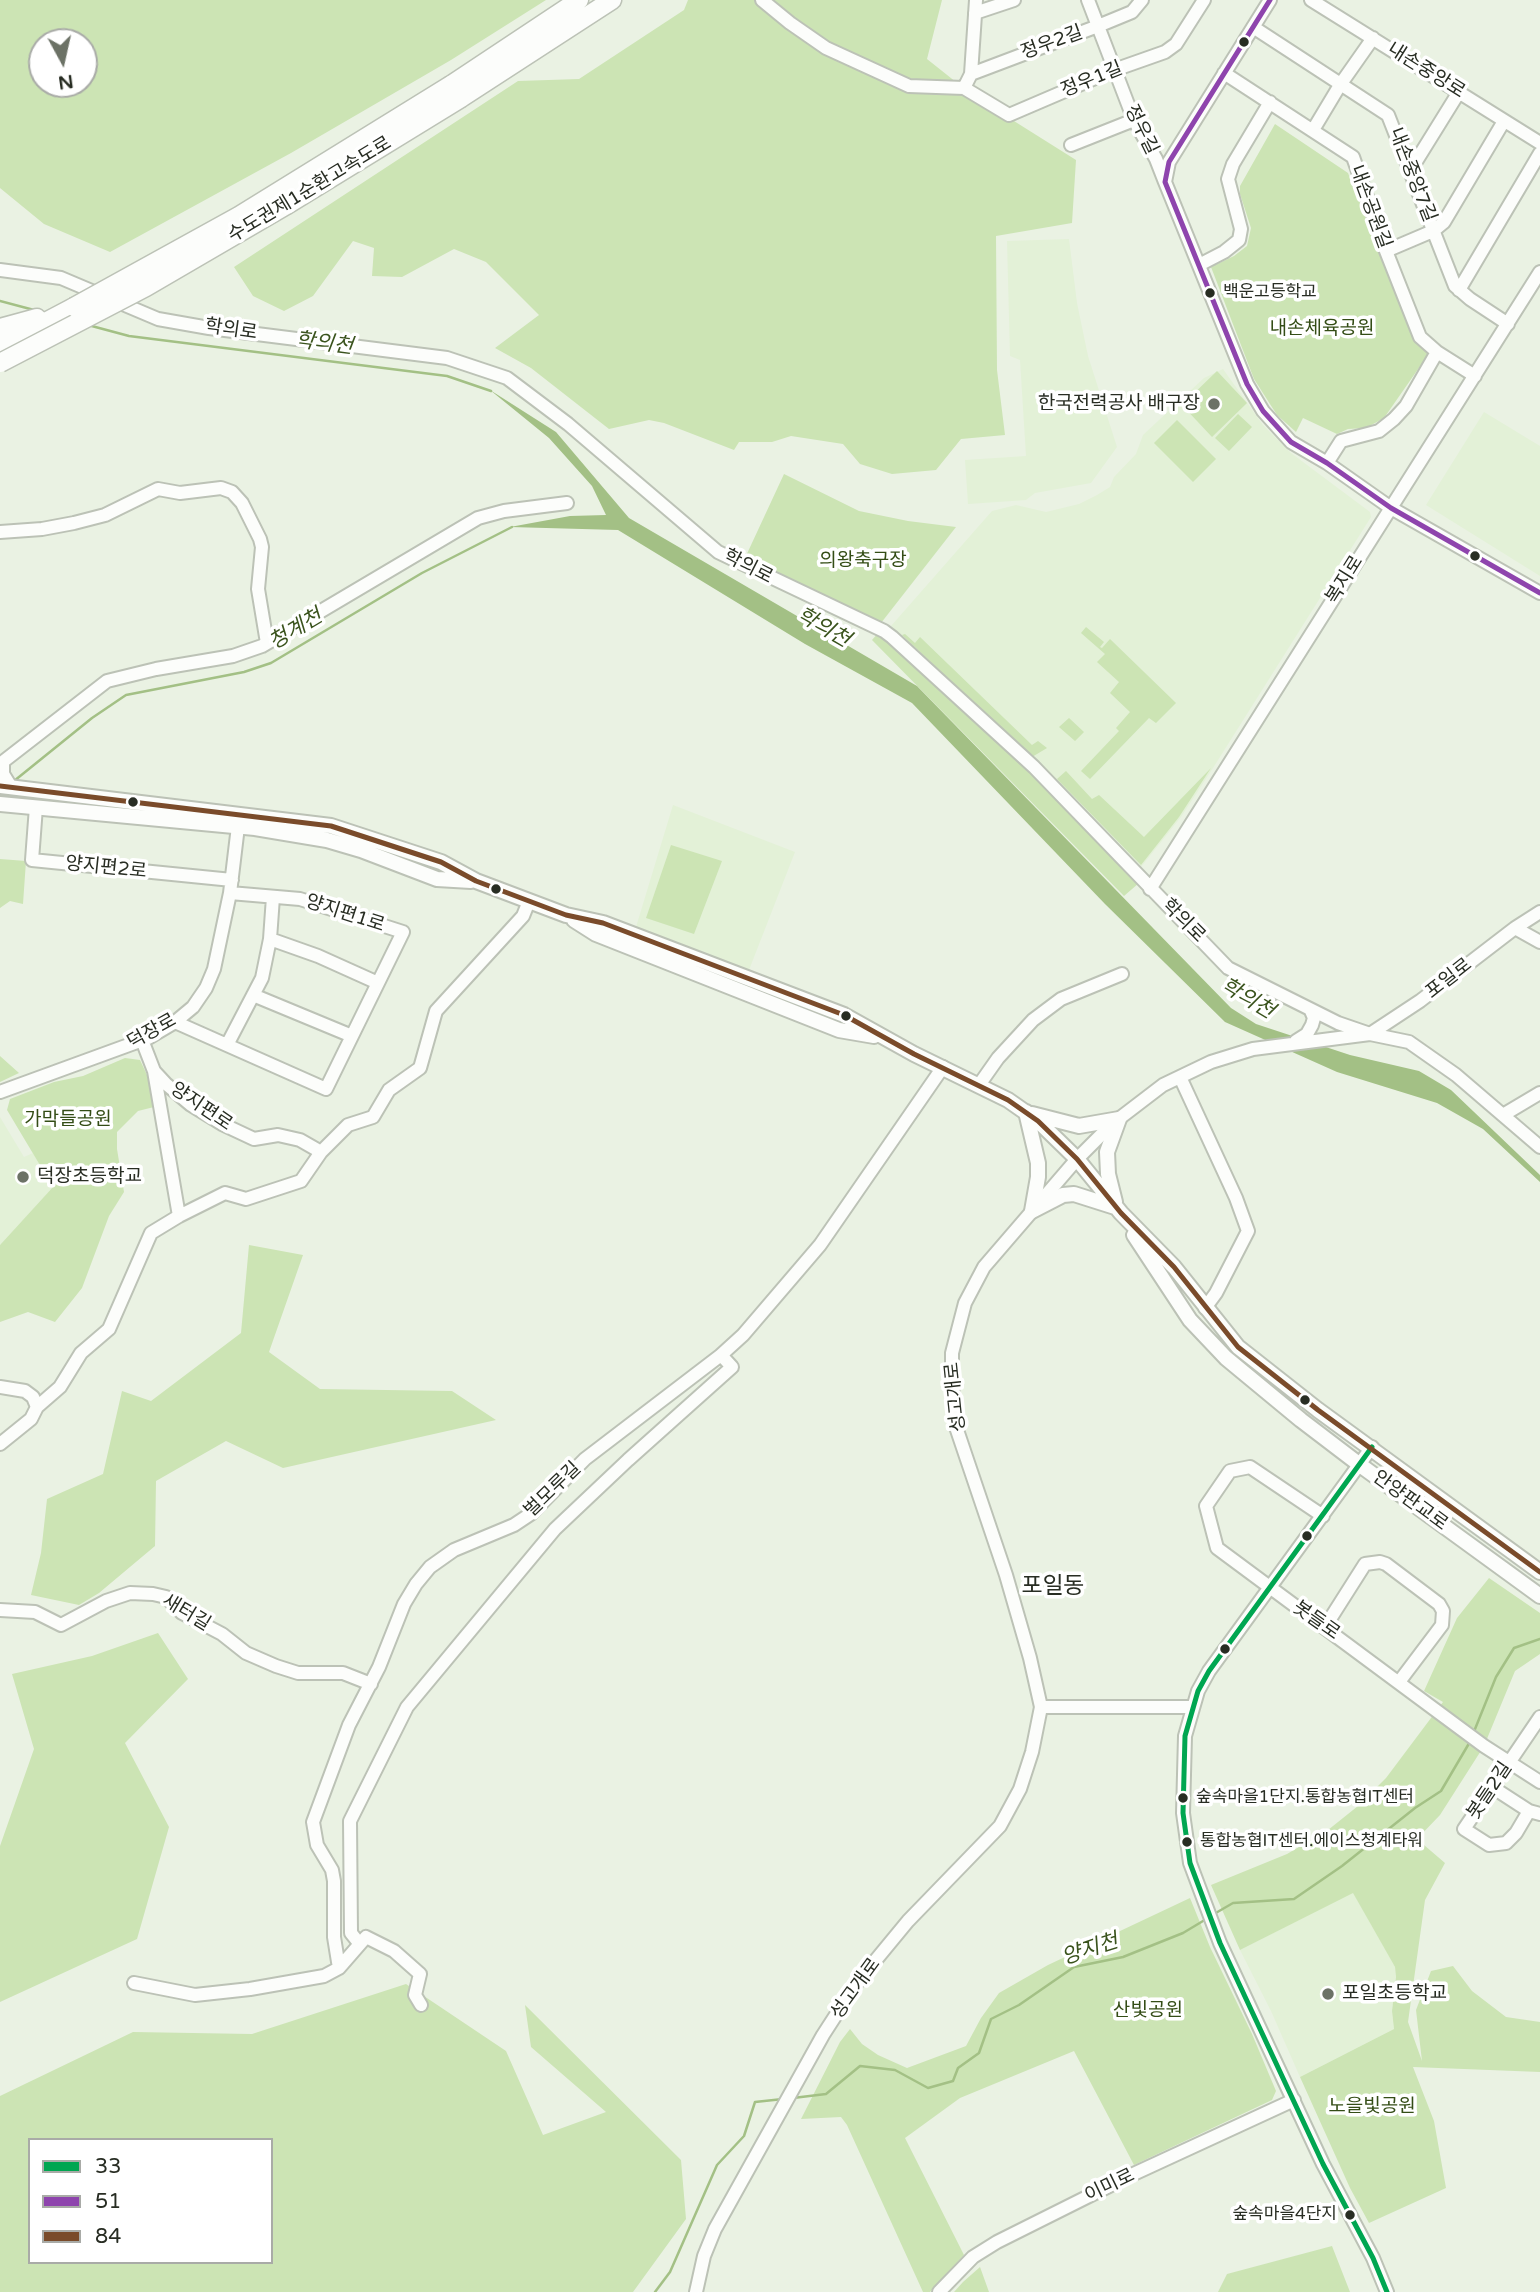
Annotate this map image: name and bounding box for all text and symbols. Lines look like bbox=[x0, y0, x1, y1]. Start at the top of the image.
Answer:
street label: 정우2길 bbox=[1018, 21, 1086, 65]
north arrow bbox=[28, 28, 98, 98]
unlabelled marker bbox=[1237, 35, 1251, 49]
street label: 내손중앙로 bbox=[1383, 38, 1469, 104]
street label: 정우1길 bbox=[1058, 57, 1126, 103]
text: N bbox=[57, 70, 75, 94]
street label: 정우길 bbox=[1119, 101, 1163, 159]
street label: 내손중앙7길 bbox=[1384, 125, 1440, 225]
street label: 수도권제1순환고속도로 bbox=[224, 132, 396, 248]
street label: 내손공원길 bbox=[1344, 162, 1396, 252]
place label: 백운고등학교 bbox=[1223, 283, 1317, 303]
marker: 백운고등학교 bbox=[1203, 286, 1217, 300]
street label: 학의로 bbox=[203, 315, 259, 345]
park label: 내손체육공원 bbox=[1270, 318, 1374, 340]
water label: 학의천 bbox=[294, 328, 354, 360]
place label: 한국전력공사 배구장 bbox=[1038, 393, 1200, 415]
marker: 한국전력공사 배구장 bbox=[1206, 396, 1222, 412]
street label: 학의로 bbox=[719, 545, 777, 589]
unlabelled marker bbox=[1468, 549, 1482, 563]
park label: 의왕축구장 bbox=[819, 550, 907, 572]
street label: 복지로 bbox=[1321, 552, 1369, 608]
water label: 학의천 bbox=[792, 603, 854, 653]
water label: 청계천 bbox=[265, 604, 327, 656]
unlabelled marker bbox=[126, 795, 140, 809]
street label: 양지편2로 bbox=[64, 852, 148, 884]
unlabelled marker bbox=[489, 882, 503, 896]
street label: 양지편1로 bbox=[303, 891, 387, 937]
street label: 학의로 bbox=[1156, 894, 1210, 948]
street label: 포일로 bbox=[1421, 954, 1477, 1004]
water label: 학의천 bbox=[1216, 973, 1278, 1025]
street label: 덕장로 bbox=[124, 1009, 180, 1055]
unlabelled marker bbox=[839, 1009, 853, 1023]
street label: 양지편로 bbox=[166, 1078, 236, 1136]
park label: 가막들공원 bbox=[24, 1109, 112, 1131]
place label: 덕장초등학교 bbox=[37, 1166, 142, 1188]
marker: 덕장초등학교 bbox=[15, 1169, 31, 1185]
street label: 성고개로 bbox=[941, 1361, 971, 1433]
unlabelled marker bbox=[1298, 1393, 1312, 1407]
street label: 벌모루길 bbox=[520, 1458, 586, 1522]
street label: 안양판교로 bbox=[1368, 1466, 1452, 1536]
unlabelled marker bbox=[1300, 1529, 1314, 1543]
district label: 포일동 bbox=[1021, 1573, 1085, 1601]
street label: 새터길 bbox=[158, 1590, 214, 1636]
street label: 봇들로 bbox=[1288, 1597, 1344, 1645]
unlabelled marker bbox=[1218, 1642, 1232, 1656]
street label: 봇들2길 bbox=[1463, 1758, 1517, 1824]
place label: 숲속마을1단지.통합농협IT센터 bbox=[1196, 1788, 1414, 1808]
marker: 숲속마을1단지.통합농협IT센터 bbox=[1176, 1791, 1190, 1805]
place label: 통합농협IT센터.에이스청계타워 bbox=[1200, 1832, 1423, 1852]
marker: 통합농협IT센터.에이스청계타워 bbox=[1180, 1835, 1194, 1849]
water label: 양지천 bbox=[1059, 1929, 1121, 1971]
street label: 성고개로 bbox=[826, 1954, 886, 2024]
place label: 포일초등학교 bbox=[1342, 1983, 1447, 2005]
marker: 포일초등학교 bbox=[1320, 1986, 1336, 2002]
park label: 산빛공원 bbox=[1113, 2000, 1183, 2022]
park label: 노을빛공원 bbox=[1328, 2096, 1416, 2118]
legend bbox=[28, 2138, 273, 2264]
text: 33 bbox=[95, 2154, 121, 2179]
street label: 이미로 bbox=[1081, 2164, 1139, 2208]
text: 51 bbox=[95, 2189, 121, 2214]
place label: 숲속마을4단지 bbox=[1232, 2205, 1337, 2225]
marker: 숲속마을4단지 bbox=[1343, 2208, 1357, 2222]
text: 84 bbox=[95, 2224, 121, 2249]

